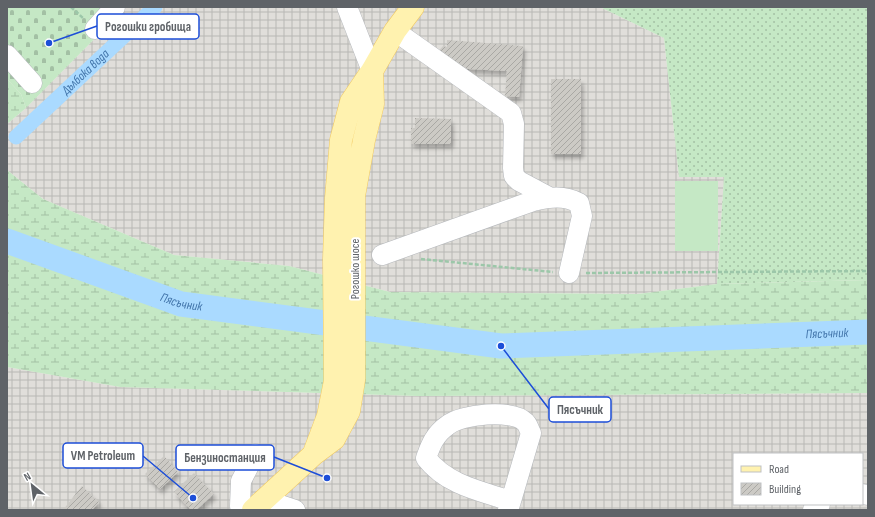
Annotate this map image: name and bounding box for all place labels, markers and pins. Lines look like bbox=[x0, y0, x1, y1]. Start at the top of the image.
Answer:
callout: Рогошки гробища bbox=[97, 14, 199, 39]
callout: Пясъчник bbox=[549, 397, 611, 422]
callout: VM Petroleum bbox=[63, 443, 143, 468]
callout: Бензиностанция bbox=[176, 445, 274, 470]

